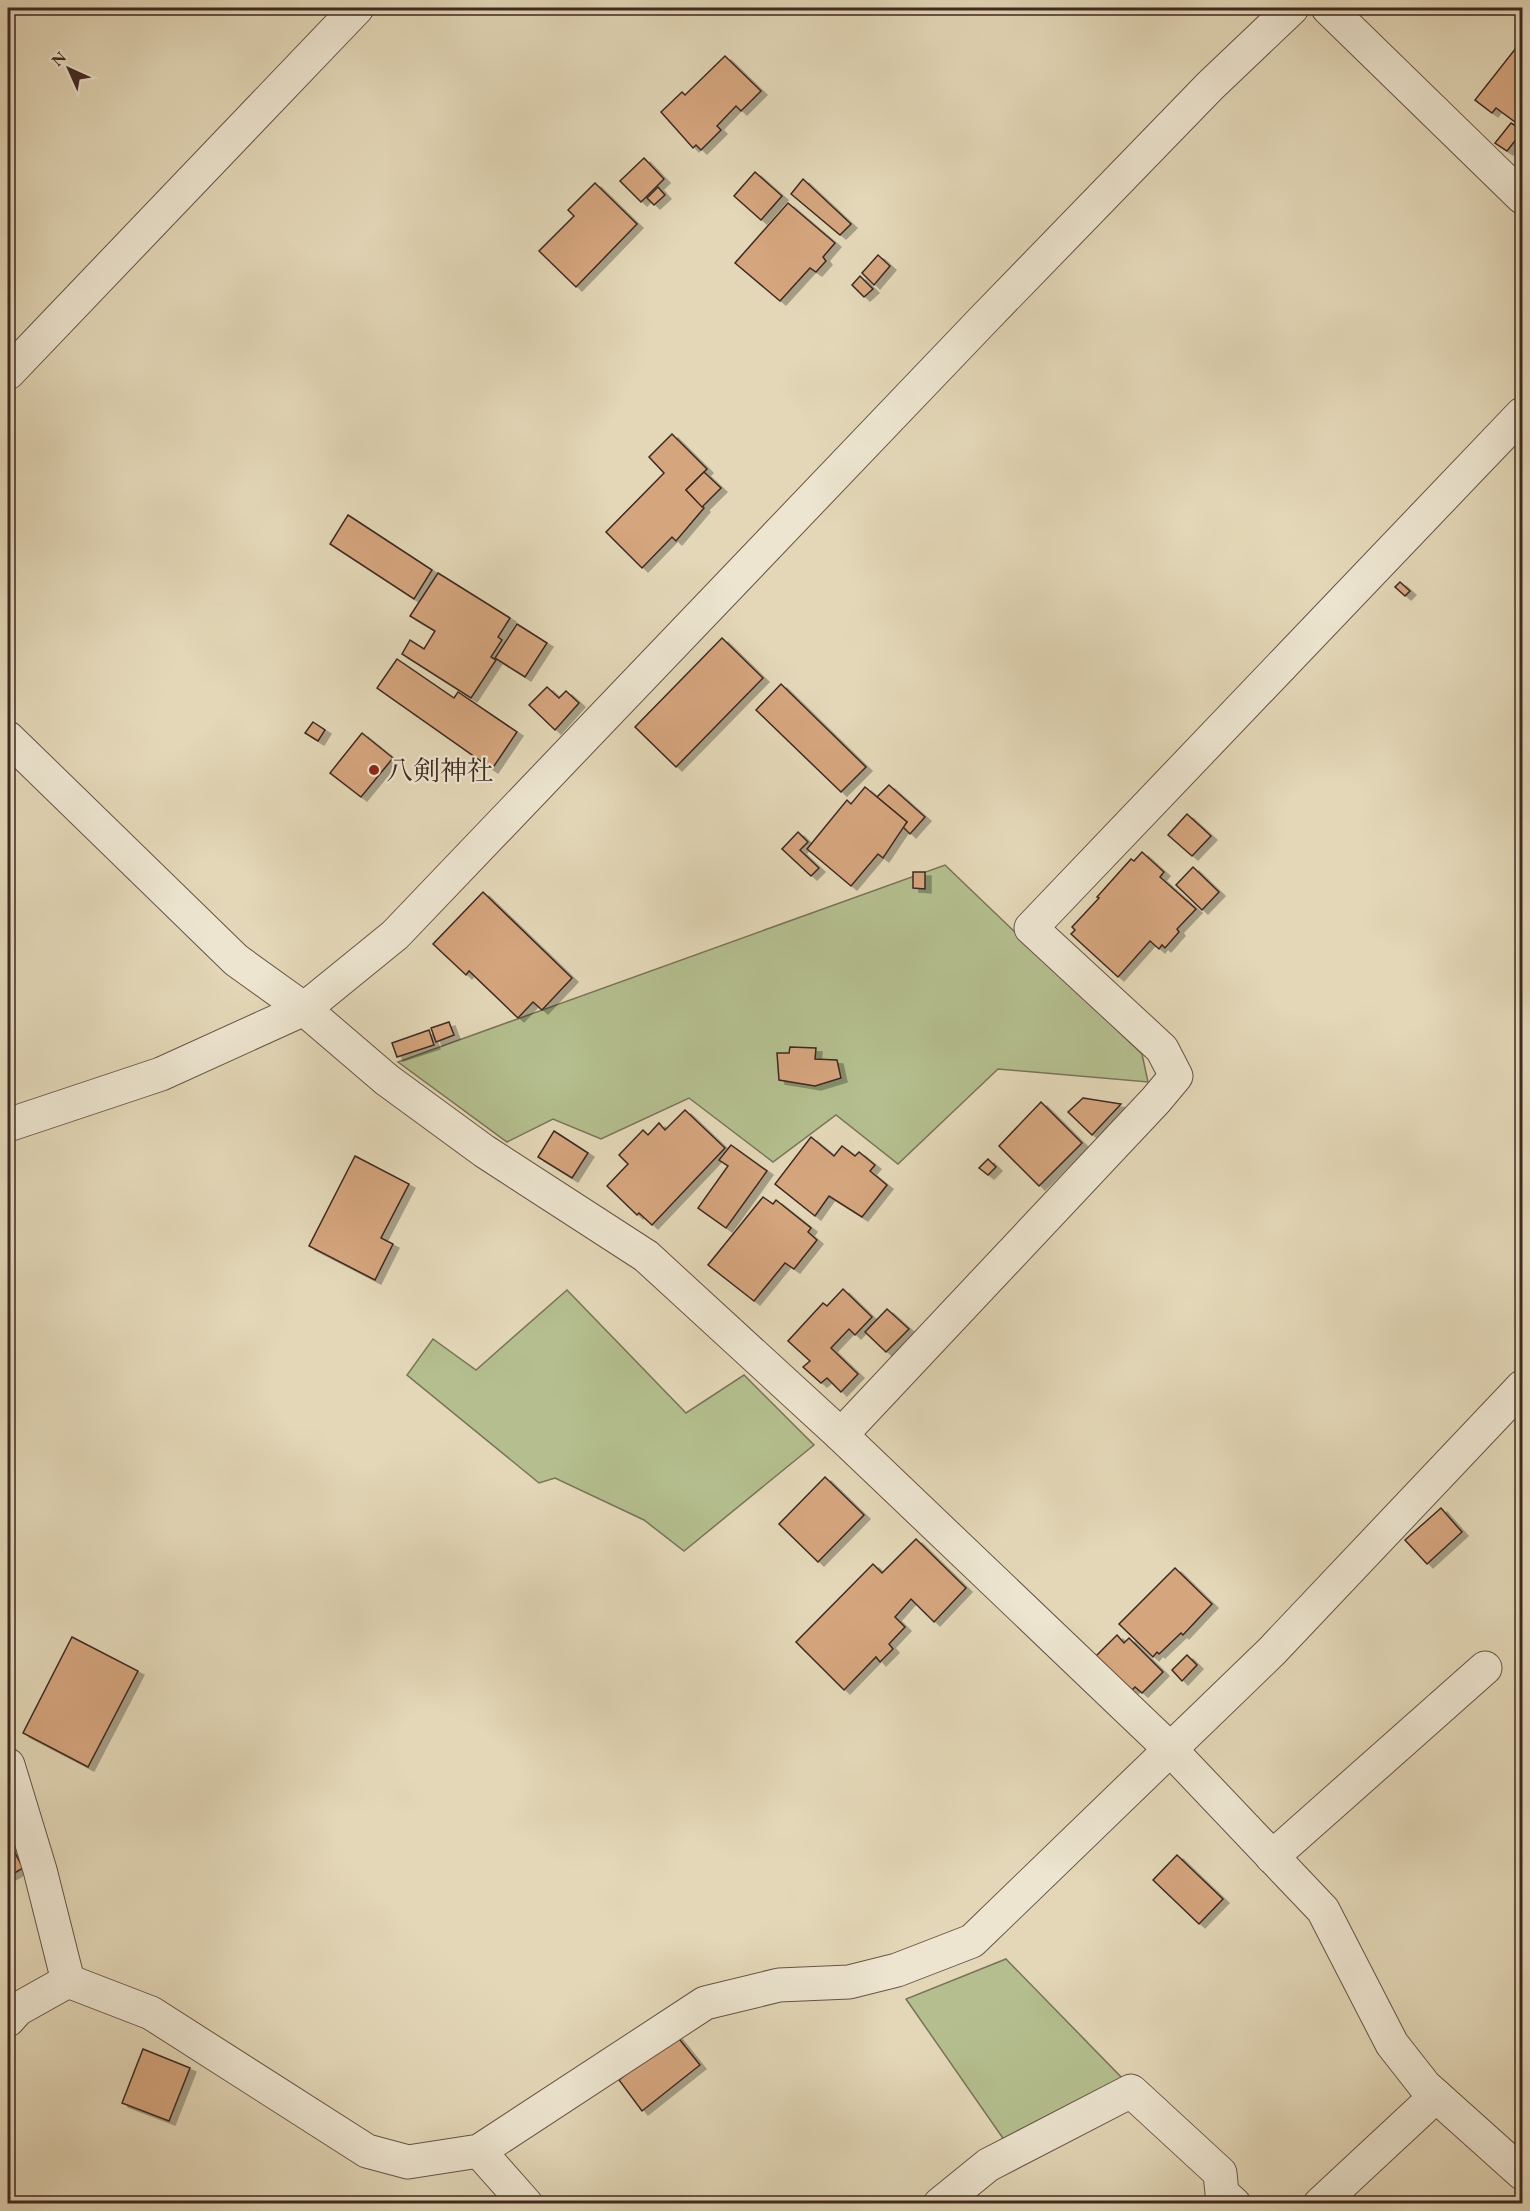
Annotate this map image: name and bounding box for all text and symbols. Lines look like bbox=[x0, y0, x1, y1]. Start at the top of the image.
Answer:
north arrow bbox=[39, 39, 99, 99]
text: N bbox=[47, 47, 71, 71]
place label: 八剣神社 bbox=[386, 753, 494, 788]
marker: 八剣神社 bbox=[367, 763, 381, 777]

